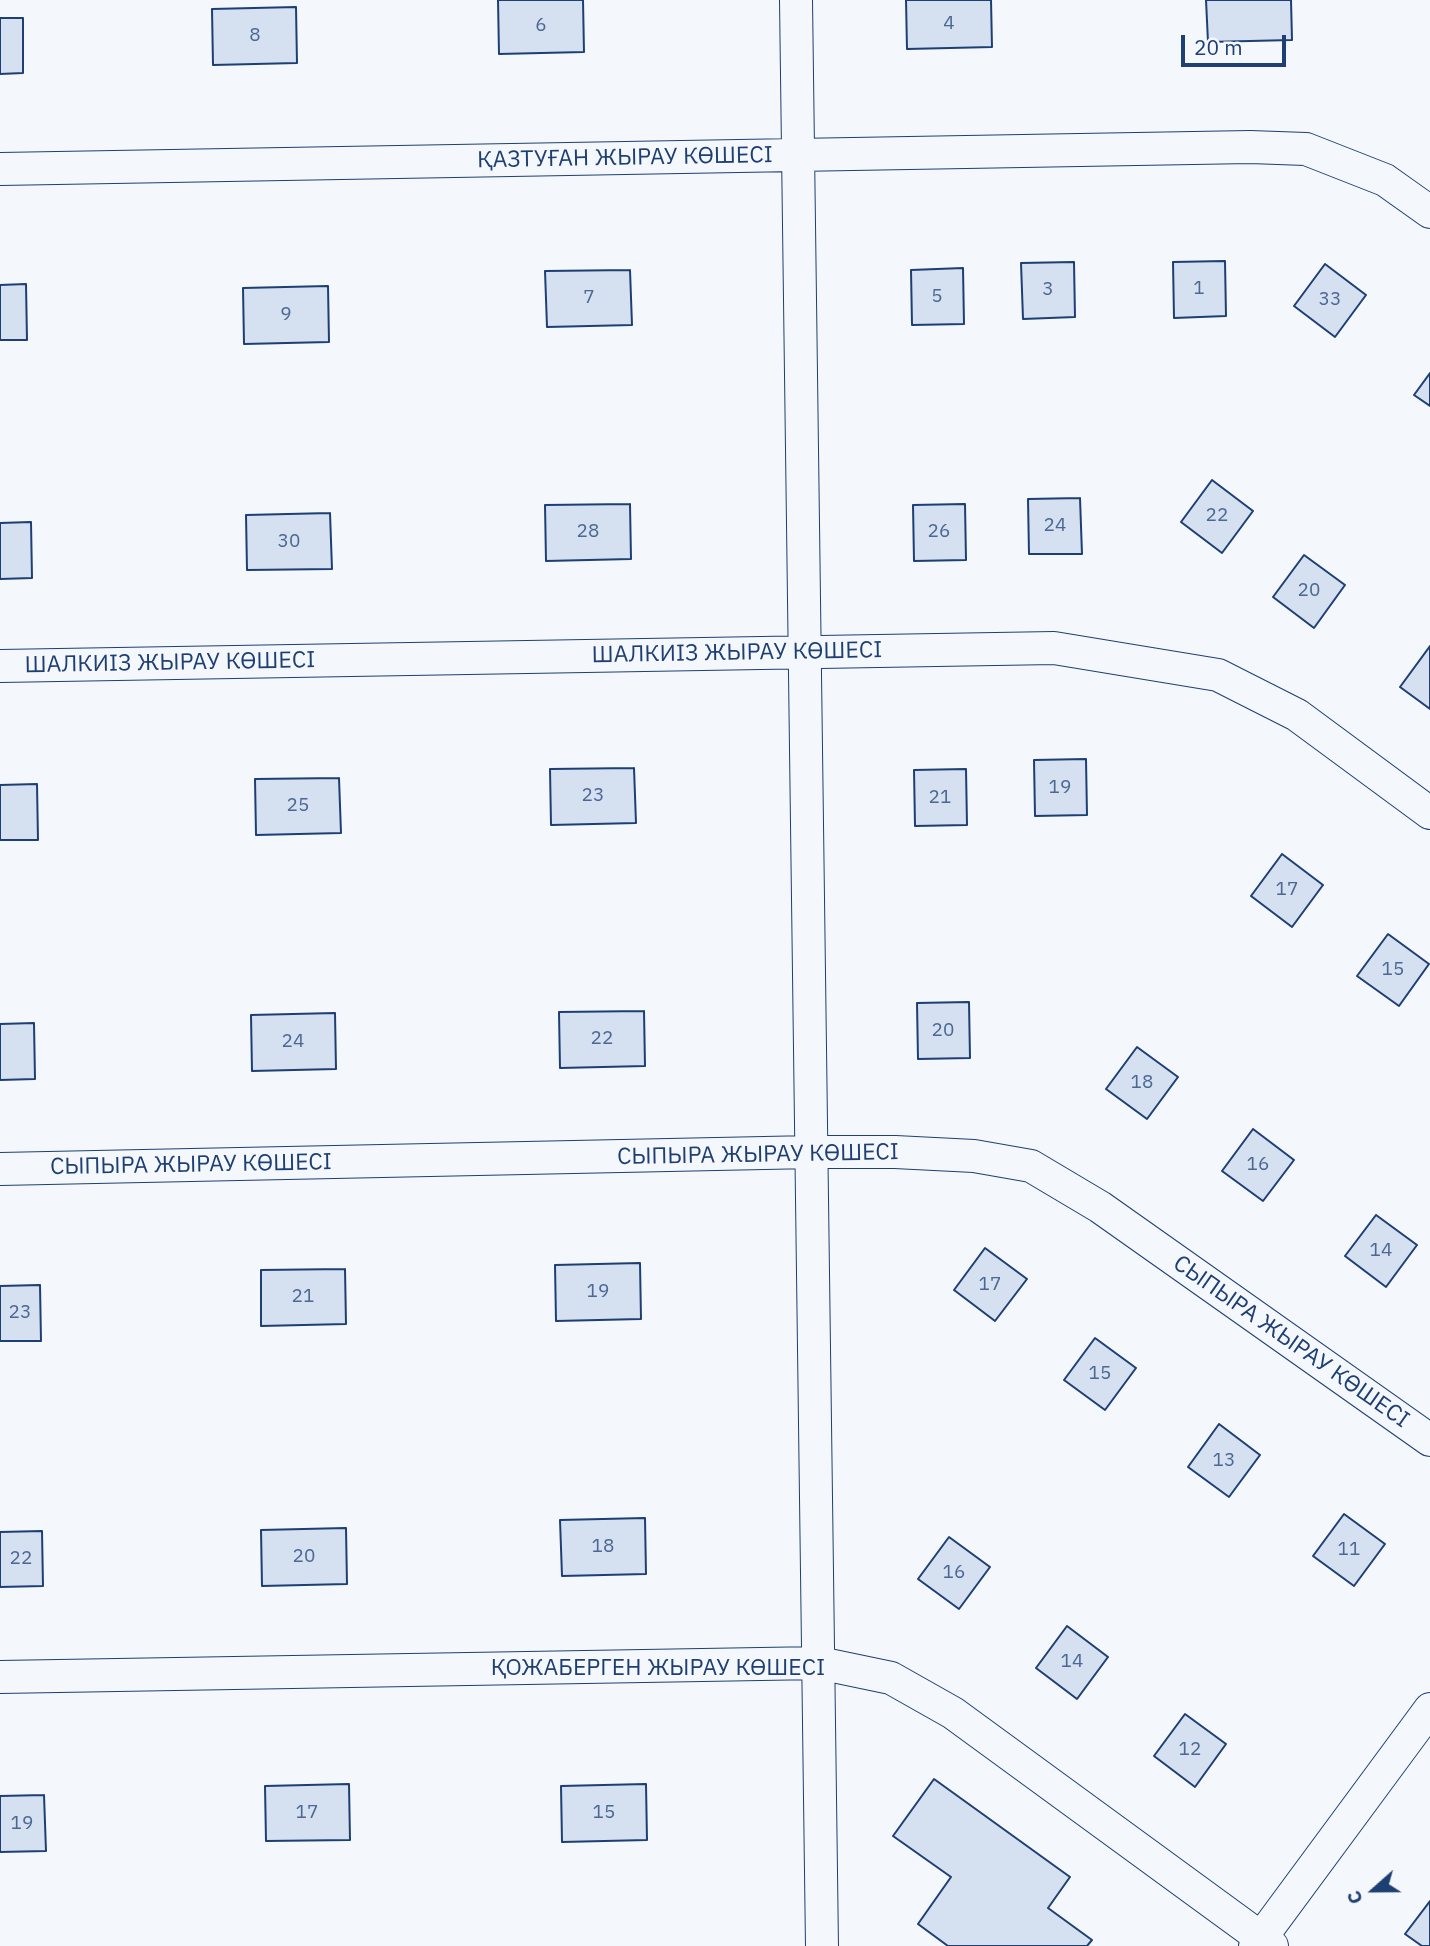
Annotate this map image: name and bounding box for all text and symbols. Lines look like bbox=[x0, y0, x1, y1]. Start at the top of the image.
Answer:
house number: 4 bbox=[943, 13, 955, 35]
house number: 6 bbox=[535, 15, 547, 37]
scale bar bbox=[1185, 21, 1290, 65]
house number: 8 bbox=[249, 25, 261, 47]
text: 20 m bbox=[1194, 33, 1243, 61]
street label: ҚАЗТУҒАН ЖЫРАУ КӨШЕСІ bbox=[477, 142, 773, 174]
house number: 1 bbox=[1193, 278, 1205, 300]
house number: 3 bbox=[1042, 279, 1054, 301]
house number: 5 bbox=[931, 286, 943, 308]
house number: 7 bbox=[583, 287, 595, 309]
house number: 33 bbox=[1319, 289, 1341, 311]
house number: 9 bbox=[280, 304, 292, 326]
house number: 22 bbox=[1206, 505, 1228, 527]
house number: 24 bbox=[1044, 515, 1066, 537]
house number: 28 bbox=[577, 521, 599, 543]
house number: 26 bbox=[928, 521, 950, 543]
house number: 30 bbox=[278, 531, 300, 553]
house number: 20 bbox=[1298, 580, 1320, 602]
street label: ШАЛКИІЗ ЖЫРАУ КӨШЕСІ bbox=[591, 637, 883, 669]
street label: ШАЛКИІЗ ЖЫРАУ КӨШЕСІ bbox=[24, 647, 316, 679]
house number: 19 bbox=[1049, 777, 1071, 799]
house number: 23 bbox=[582, 785, 604, 807]
house number: 21 bbox=[929, 787, 951, 809]
house number: 25 bbox=[287, 795, 309, 817]
house number: 17 bbox=[1276, 879, 1298, 901]
house number: 15 bbox=[1382, 959, 1404, 981]
house number: 20 bbox=[932, 1020, 954, 1042]
house number: 22 bbox=[591, 1028, 613, 1050]
house number: 24 bbox=[282, 1031, 304, 1053]
house number: 18 bbox=[1131, 1072, 1153, 1094]
street label: СЫПЫРА ЖЫРАУ КӨШЕСІ bbox=[617, 1139, 899, 1171]
street label: СЫПЫРА ЖЫРАУ КӨШЕСІ bbox=[50, 1149, 332, 1181]
house number: 16 bbox=[1247, 1154, 1269, 1176]
house number: 14 bbox=[1370, 1240, 1392, 1262]
street label: СЫПЫРА ЖЫРАУ КӨШЕСІ bbox=[1168, 1250, 1414, 1434]
house number: 17 bbox=[979, 1274, 1001, 1296]
house number: 19 bbox=[587, 1281, 609, 1303]
house number: 21 bbox=[292, 1286, 314, 1308]
house number: 23 bbox=[9, 1302, 31, 1324]
house number: 15 bbox=[1089, 1363, 1111, 1385]
house number: 13 bbox=[1213, 1450, 1235, 1472]
house number: 18 bbox=[592, 1536, 614, 1558]
house number: 11 bbox=[1338, 1539, 1360, 1561]
house number: 20 bbox=[293, 1546, 315, 1568]
house number: 22 bbox=[10, 1548, 32, 1570]
house number: 16 bbox=[943, 1562, 965, 1584]
house number: 14 bbox=[1061, 1651, 1083, 1673]
street label: ҚОЖАБЕРГЕН ЖЫРАУ КӨШЕСІ bbox=[491, 1654, 825, 1682]
house number: 12 bbox=[1179, 1739, 1201, 1761]
house number: 17 bbox=[296, 1802, 318, 1824]
house number: 15 bbox=[593, 1802, 615, 1824]
house number: 19 bbox=[11, 1813, 33, 1835]
north arrow bbox=[1339, 1855, 1409, 1925]
text: С bbox=[1341, 1887, 1368, 1908]

